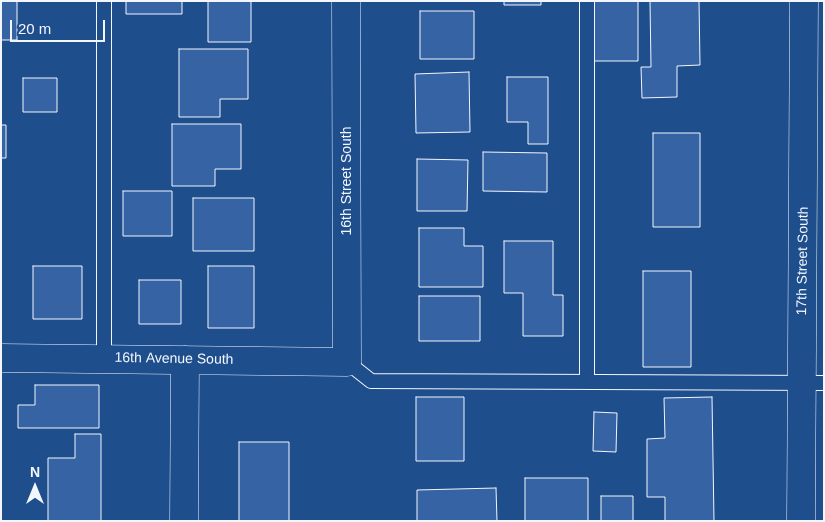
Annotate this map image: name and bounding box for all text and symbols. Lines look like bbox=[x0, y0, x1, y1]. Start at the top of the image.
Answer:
scale bar bbox=[12, 10, 108, 42]
text: 20 m bbox=[18, 20, 51, 37]
street label: 16th Street South bbox=[339, 127, 355, 235]
street label: 17th Street South bbox=[794, 206, 812, 316]
street label: 16th Avenue South bbox=[114, 350, 234, 368]
north arrow bbox=[10, 462, 60, 512]
text: N bbox=[30, 464, 40, 480]

